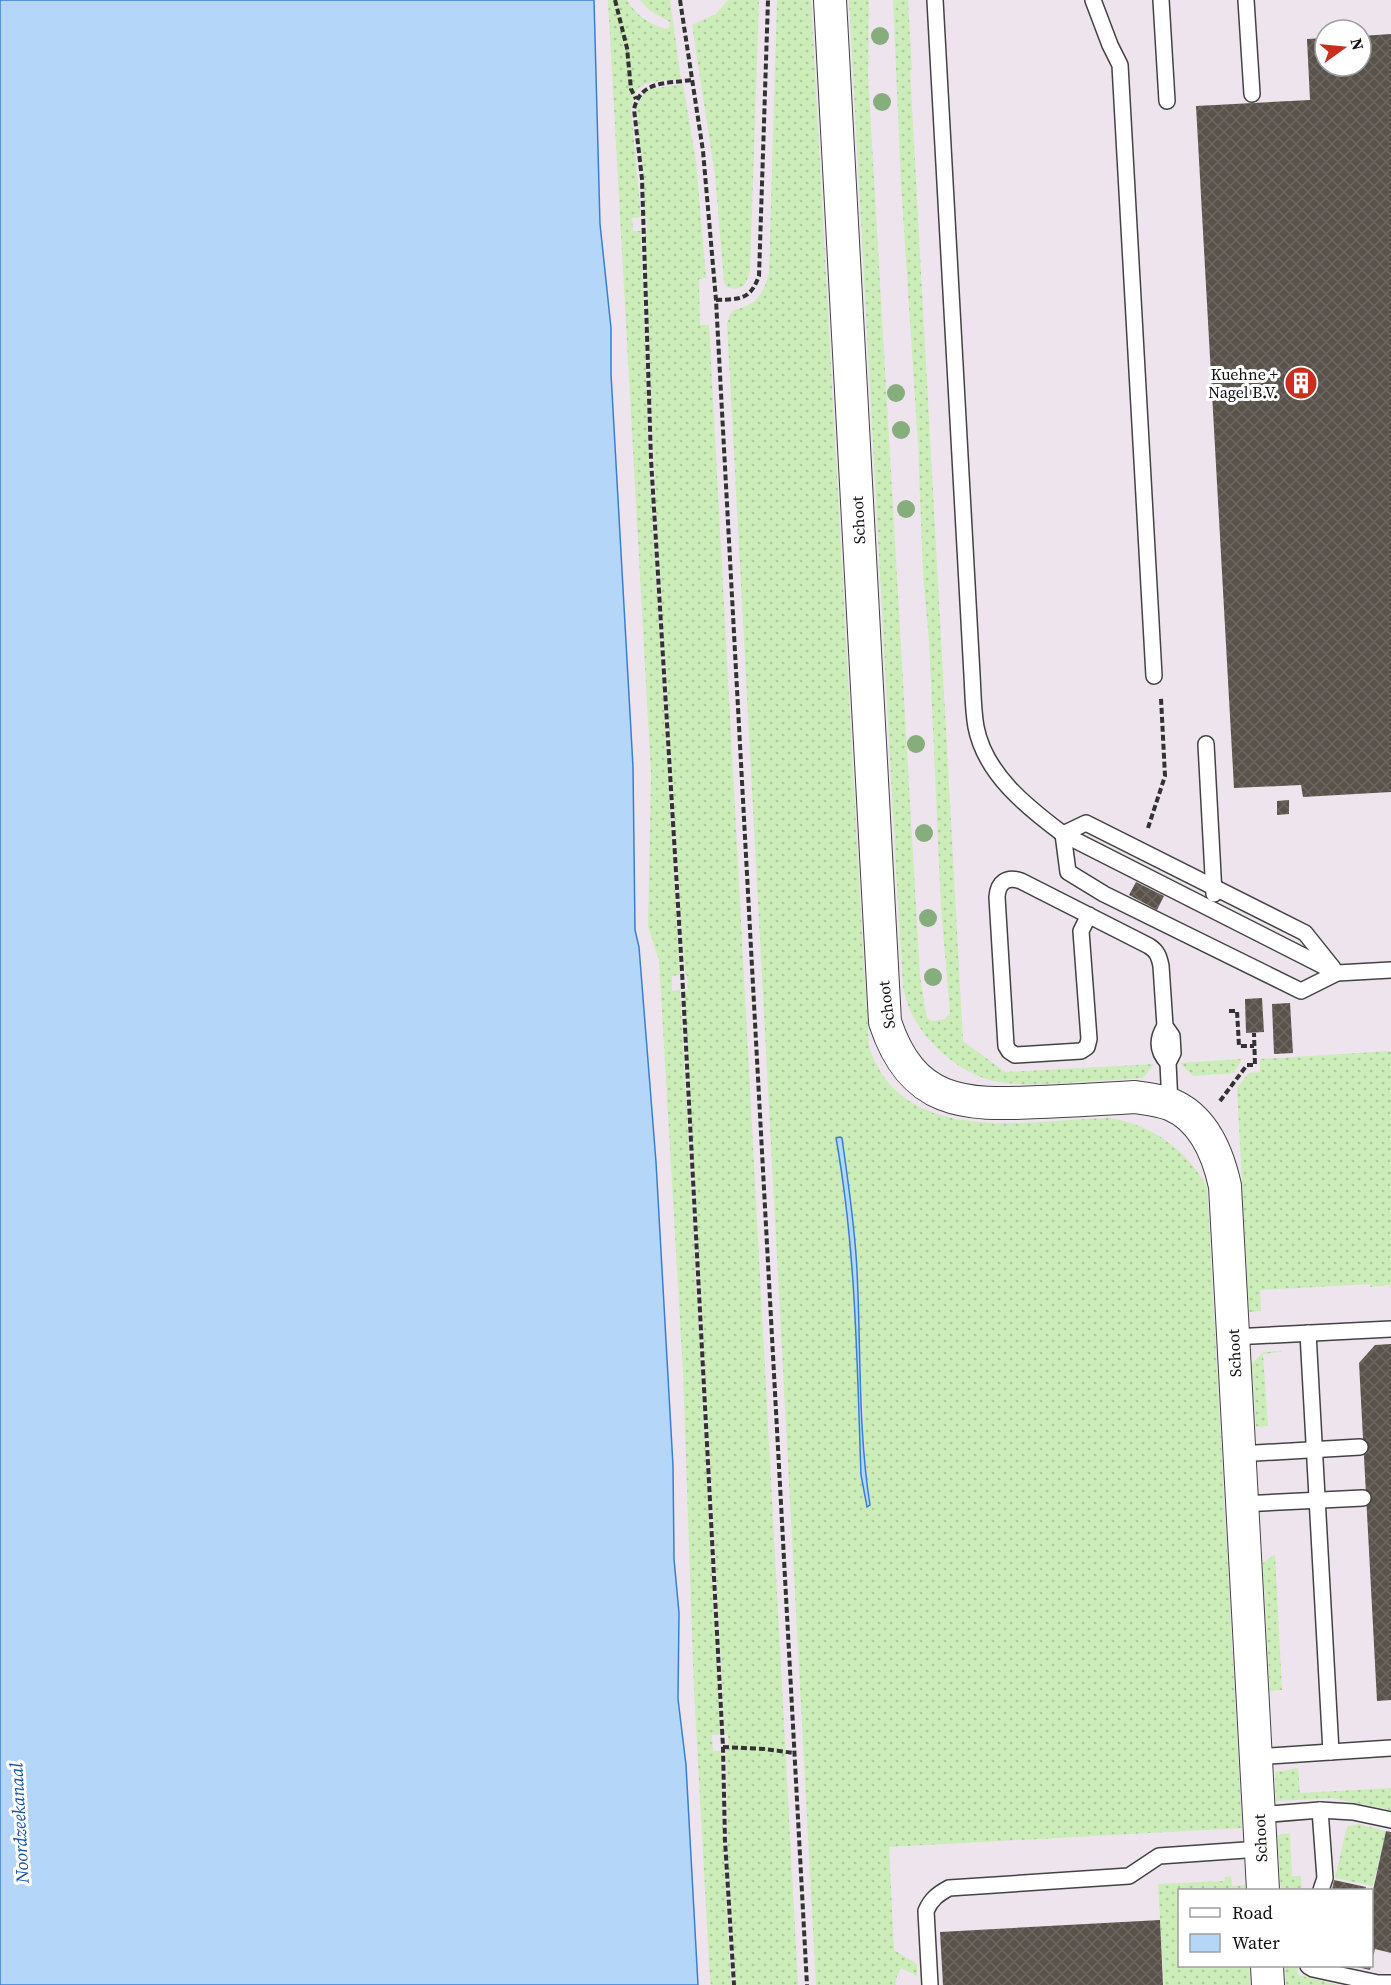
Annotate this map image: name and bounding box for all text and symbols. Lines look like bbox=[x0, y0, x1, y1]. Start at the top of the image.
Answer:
north arrow bbox=[1313, 18, 1373, 78]
text: N bbox=[1345, 36, 1370, 53]
place label: Kuehne + Nagel B.V. bbox=[1208, 363, 1279, 403]
building icon: Kuehne + Nagel B.V. bbox=[1283, 365, 1319, 401]
street label: Schoot bbox=[846, 495, 870, 545]
street label: Schoot bbox=[872, 979, 900, 1030]
street label: Schoot bbox=[1222, 1328, 1246, 1378]
water label: Noordzeekanaal bbox=[3, 1762, 35, 1885]
street label: Schoot bbox=[1248, 1813, 1272, 1863]
legend bbox=[1178, 1889, 1373, 1967]
text: Road bbox=[1232, 1900, 1273, 1925]
text: Water bbox=[1232, 1930, 1280, 1955]

